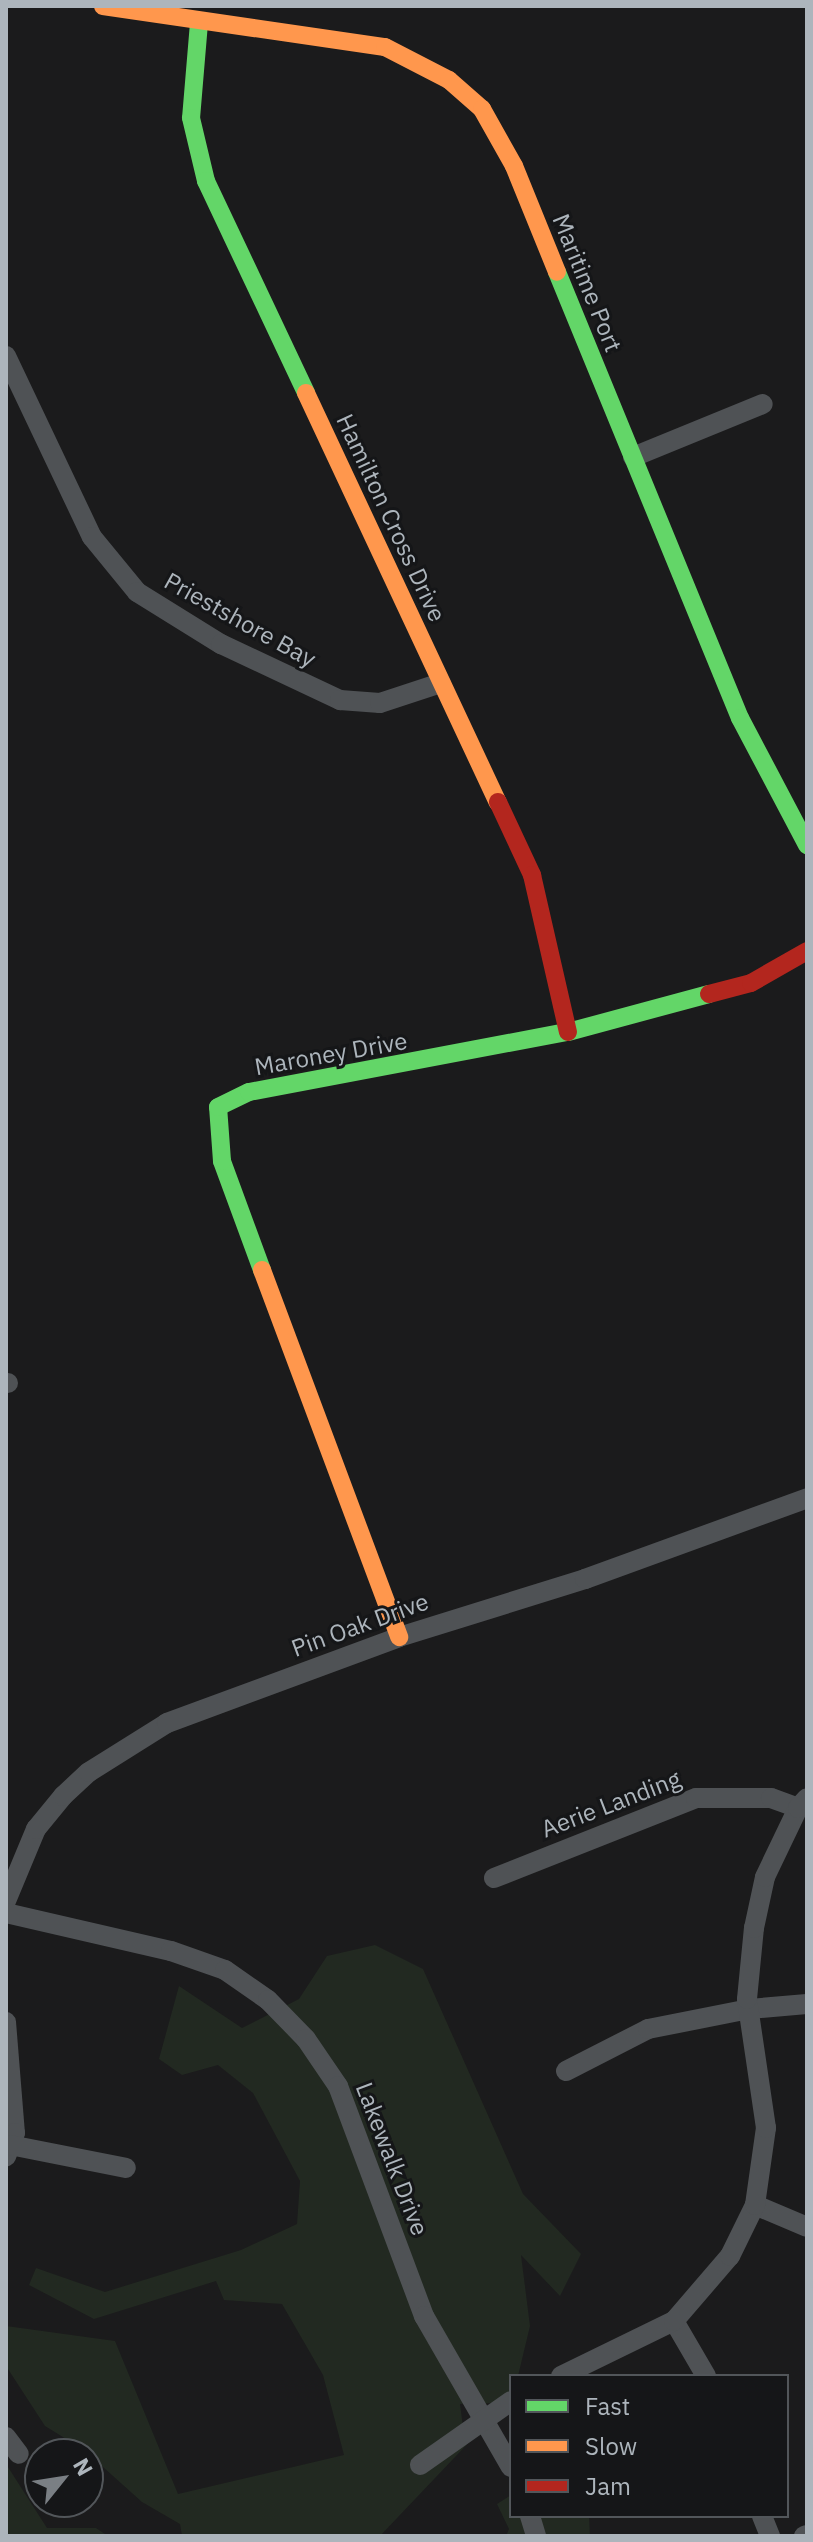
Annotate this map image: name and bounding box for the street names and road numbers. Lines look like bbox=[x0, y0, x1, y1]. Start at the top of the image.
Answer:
street label: Maritime Port bbox=[546, 210, 628, 356]
street label: Hamilton Cross Drive bbox=[330, 410, 452, 626]
street label: Priestshore Bay bbox=[159, 566, 321, 674]
street label: Maroney Drive bbox=[252, 1026, 410, 1082]
street label: Pin Oak Drive bbox=[288, 1587, 432, 1663]
street label: Aerie Landing bbox=[537, 1764, 685, 1844]
street label: Lakewalk Drive bbox=[350, 2078, 434, 2240]

